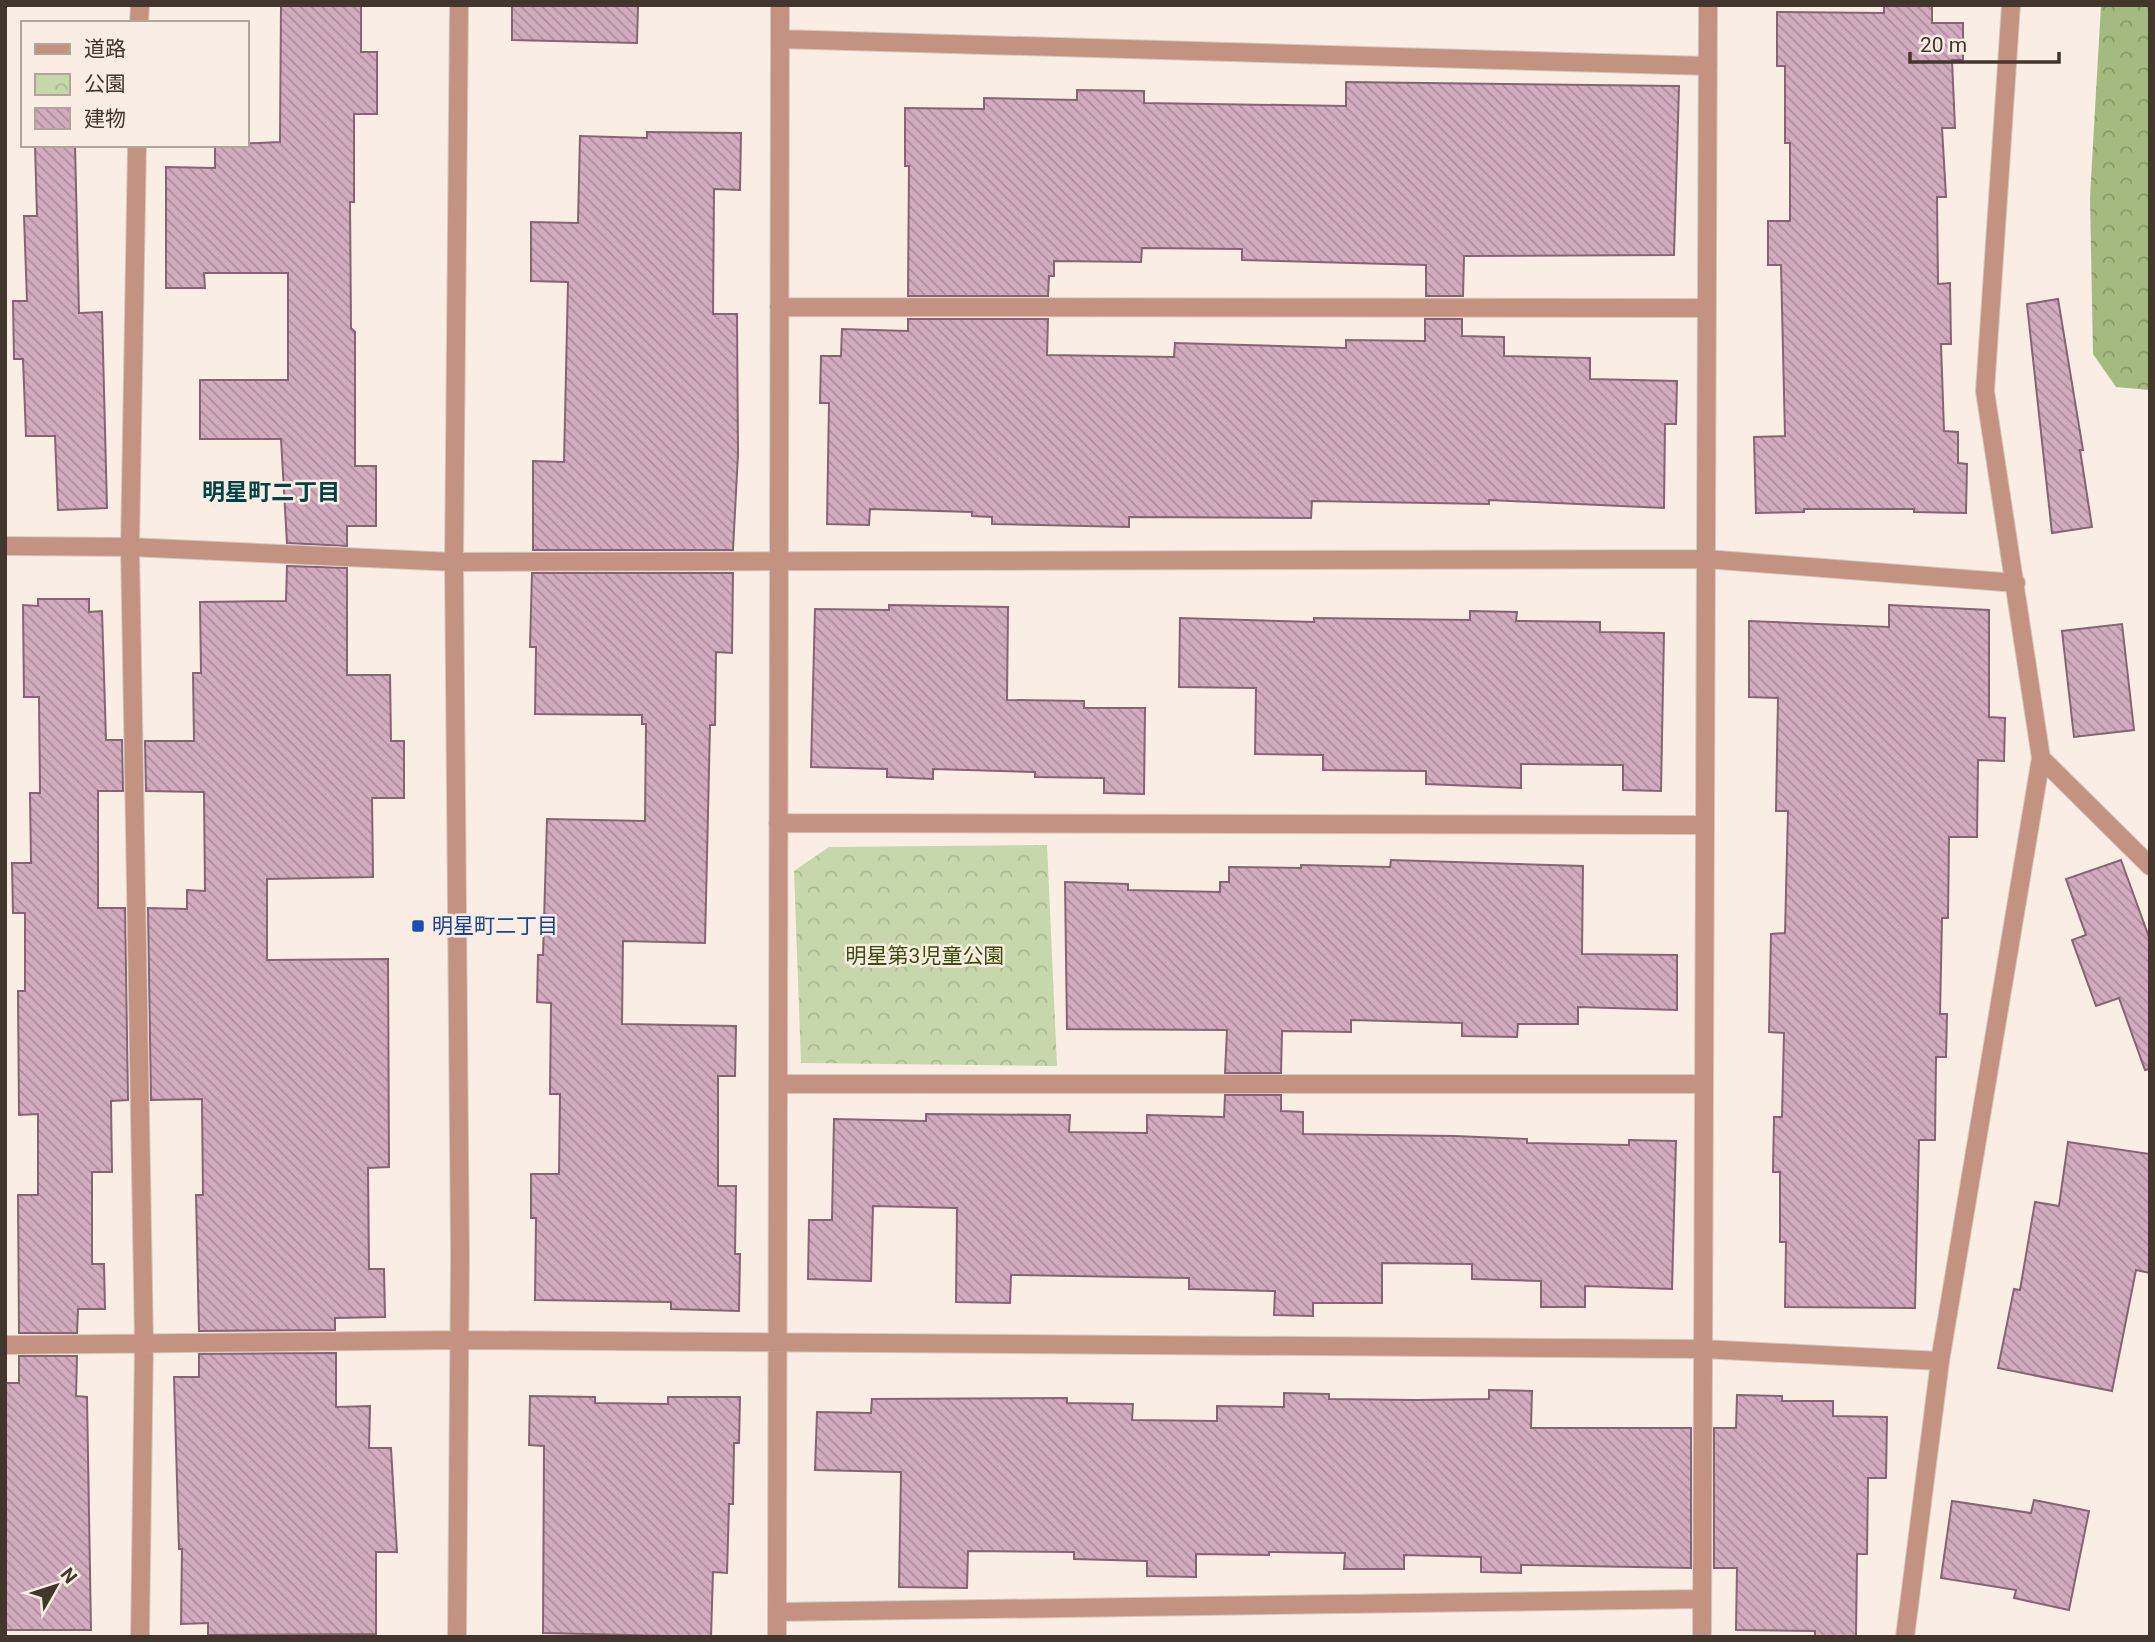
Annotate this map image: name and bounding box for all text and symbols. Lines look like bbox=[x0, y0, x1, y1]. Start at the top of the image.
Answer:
legend bbox=[21, 21, 248, 147]
scale bar bbox=[1910, 21, 2059, 65]
text: 20 m bbox=[1920, 33, 1967, 57]
text: 道路 bbox=[84, 37, 126, 61]
text: 公園 bbox=[84, 72, 126, 96]
text: 建物 bbox=[84, 107, 126, 131]
district label: 明星町二丁目 bbox=[202, 479, 340, 506]
place label: 明星町二丁目 bbox=[432, 914, 558, 938]
marker: 明星町二丁目 bbox=[410, 918, 426, 934]
park label: 明星第3児童公園 bbox=[846, 944, 1004, 968]
north arrow bbox=[21, 1551, 91, 1621]
text: N bbox=[56, 1563, 82, 1588]

